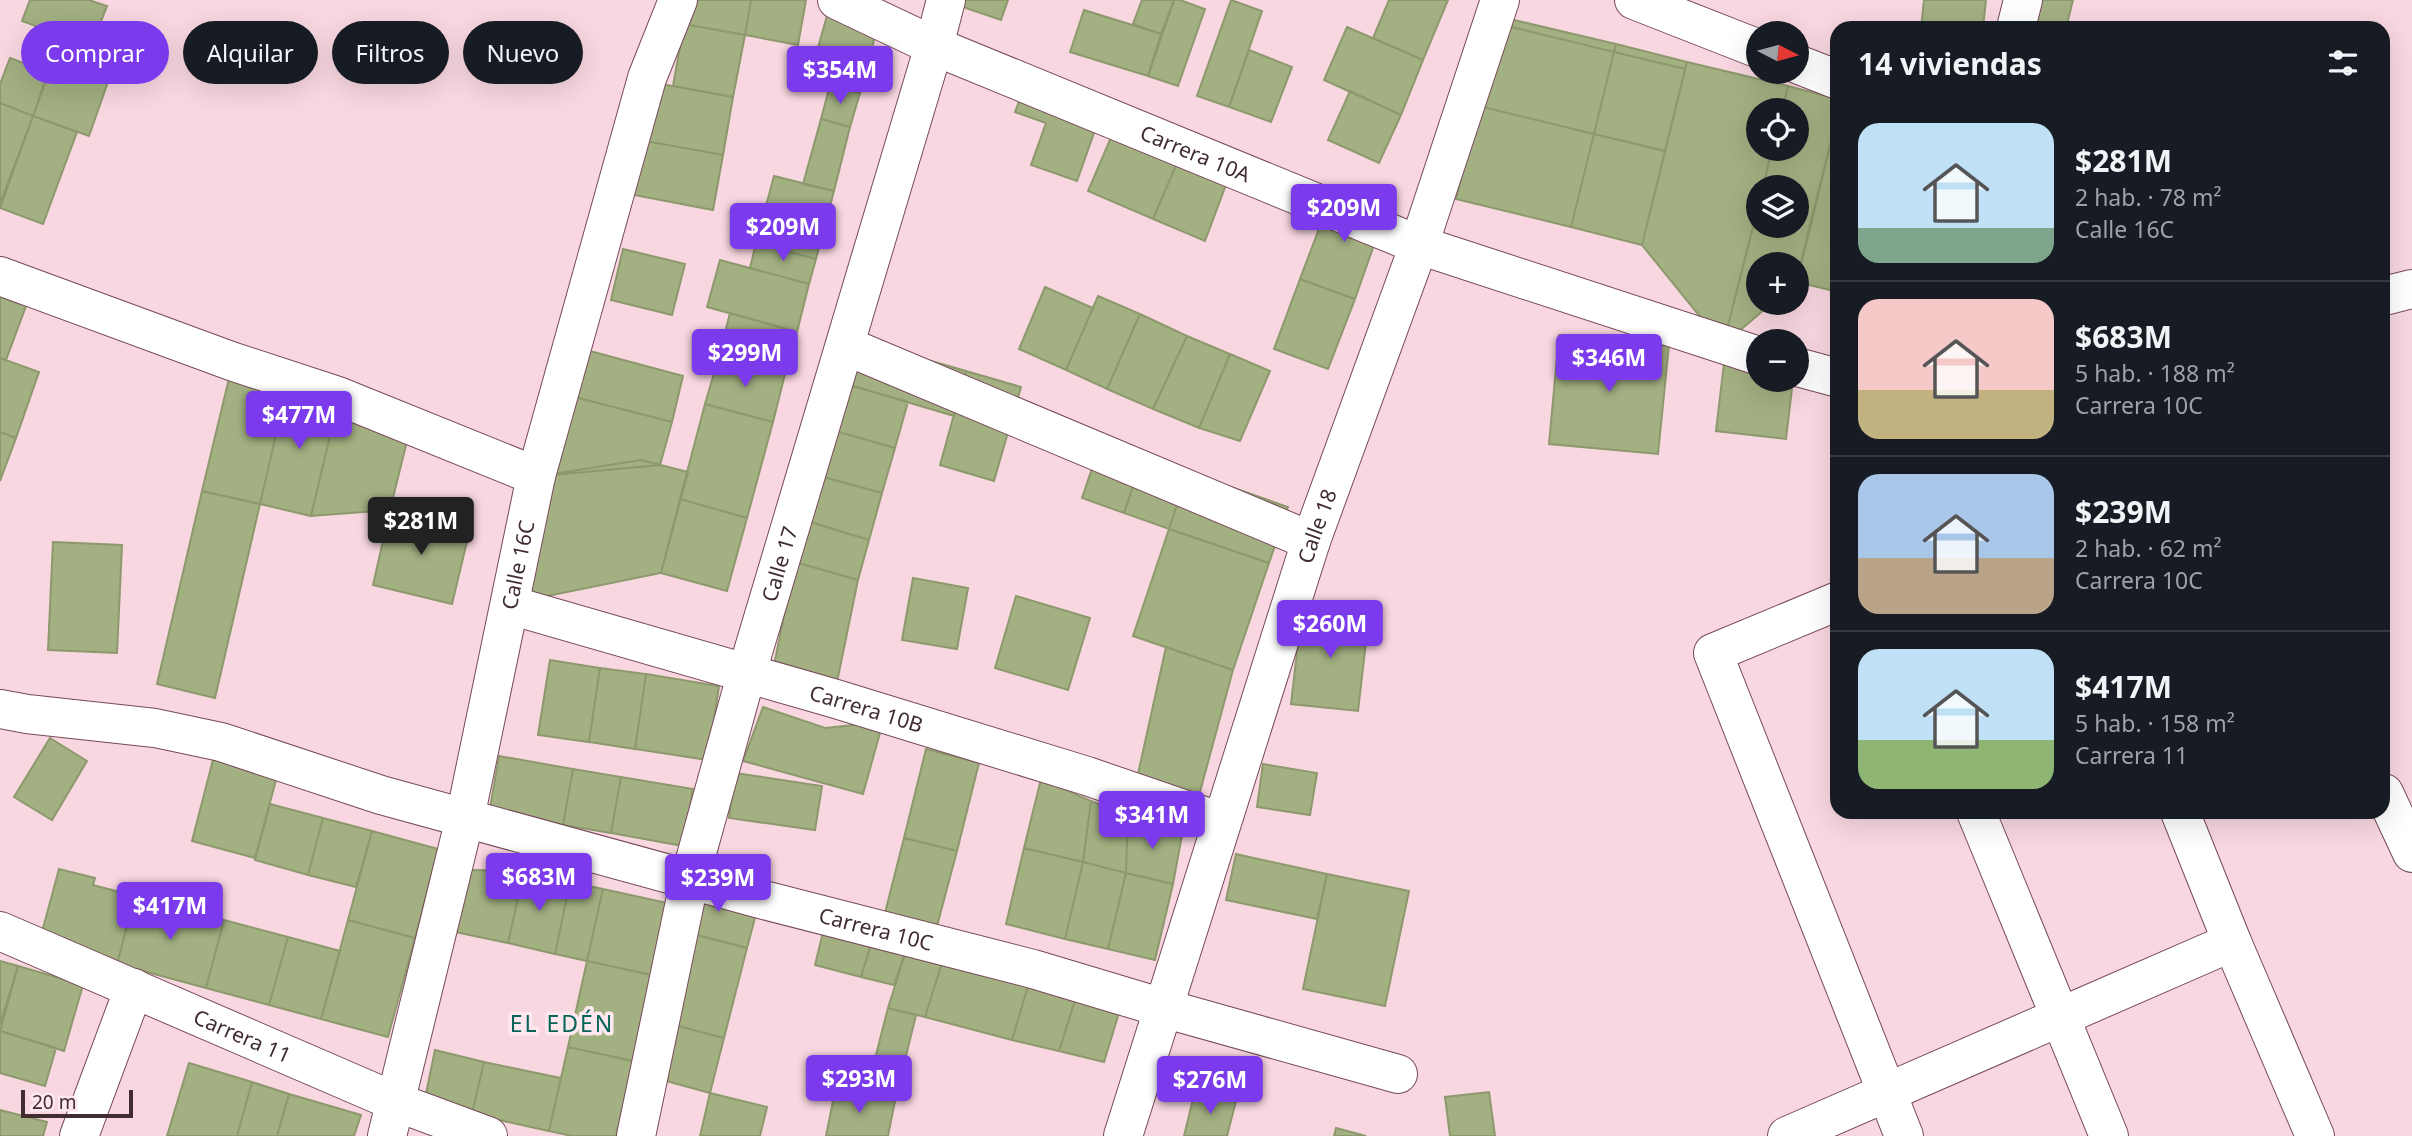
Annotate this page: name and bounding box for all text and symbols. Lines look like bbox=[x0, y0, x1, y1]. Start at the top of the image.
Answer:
chip: Comprar bbox=[21, 21, 169, 84]
chip: Alquilar bbox=[183, 21, 318, 84]
chip: Filtros bbox=[332, 21, 449, 84]
chip: Nuevo bbox=[463, 21, 583, 84]
north arrow bbox=[1746, 21, 1810, 84]
map controls bbox=[1746, 21, 1809, 392]
text: 14 viviendas bbox=[1858, 43, 2042, 84]
icon: filters bbox=[2324, 44, 2362, 82]
pin: $354M bbox=[791, 46, 889, 106]
text: $354M bbox=[803, 53, 877, 85]
button: locate bbox=[1746, 98, 1809, 161]
street label: Carrera 10A bbox=[1136, 118, 1255, 189]
text: $281M bbox=[2075, 140, 2172, 181]
icon: home bbox=[1914, 151, 1998, 235]
button: layers bbox=[1746, 175, 1809, 238]
text: 2 hab. · 78 m² bbox=[2075, 181, 2222, 213]
pin: $209M bbox=[1295, 184, 1393, 244]
text: $209M bbox=[1307, 191, 1381, 223]
pin: $209M bbox=[734, 204, 832, 263]
text: $209M bbox=[746, 210, 820, 242]
text: Calle 16C bbox=[2075, 213, 2174, 245]
button: + bbox=[1746, 252, 1809, 315]
text: $683M bbox=[2075, 316, 2172, 357]
icon: home bbox=[1914, 327, 1998, 411]
button: − bbox=[1746, 329, 1809, 392]
pin: $299M bbox=[696, 330, 794, 389]
pin: $346M bbox=[1560, 334, 1658, 394]
text: $299M bbox=[708, 336, 782, 368]
text: $346M bbox=[1572, 341, 1646, 373]
text: 5 hab. · 188 m² bbox=[2075, 357, 2235, 389]
text: Carrera 10C bbox=[2075, 389, 2203, 421]
pin: $477M bbox=[250, 392, 348, 451]
text: $477M bbox=[262, 398, 336, 430]
street label: Calle 18 bbox=[1291, 485, 1343, 567]
text: $239M bbox=[2075, 491, 2172, 532]
pin: $281M bbox=[372, 498, 470, 557]
icon: home bbox=[1914, 502, 1998, 586]
text: $281M bbox=[384, 504, 458, 536]
street label: Calle 16C bbox=[495, 518, 540, 612]
street label: Calle 17 bbox=[755, 523, 804, 605]
text: 2 hab. · 62 m² bbox=[2075, 532, 2222, 564]
text: Carrera 10C bbox=[2075, 564, 2203, 596]
pin: $260M bbox=[1281, 600, 1379, 660]
text: $260M bbox=[1293, 607, 1367, 639]
text: $417M bbox=[2075, 666, 2172, 707]
icon: home bbox=[1914, 677, 1998, 761]
street label: Carrera 10B bbox=[806, 678, 926, 739]
text: 5 hab. · 158 m² bbox=[2075, 707, 2235, 739]
text: Carrera 11 bbox=[2075, 739, 2188, 771]
pin: $341M bbox=[1103, 792, 1201, 851]
text: $341M bbox=[1115, 798, 1189, 830]
pin: $683M bbox=[490, 853, 588, 913]
pin: $239M bbox=[669, 855, 767, 914]
text: $683M bbox=[502, 860, 576, 892]
text: $239M bbox=[681, 861, 755, 893]
pin: $417M bbox=[121, 883, 219, 942]
text: $417M bbox=[133, 889, 207, 921]
street label: Carrera 10C bbox=[816, 901, 936, 957]
street label: Carrera 11 bbox=[189, 1002, 295, 1069]
district label: EL EDÉN bbox=[510, 1007, 614, 1039]
pin: $293M bbox=[810, 1056, 908, 1115]
pin: $276M bbox=[1161, 1056, 1259, 1116]
text: $293M bbox=[822, 1062, 896, 1094]
text: $276M bbox=[1173, 1063, 1247, 1095]
scale bar bbox=[21, 1087, 133, 1119]
text: 20 m bbox=[32, 1089, 76, 1115]

